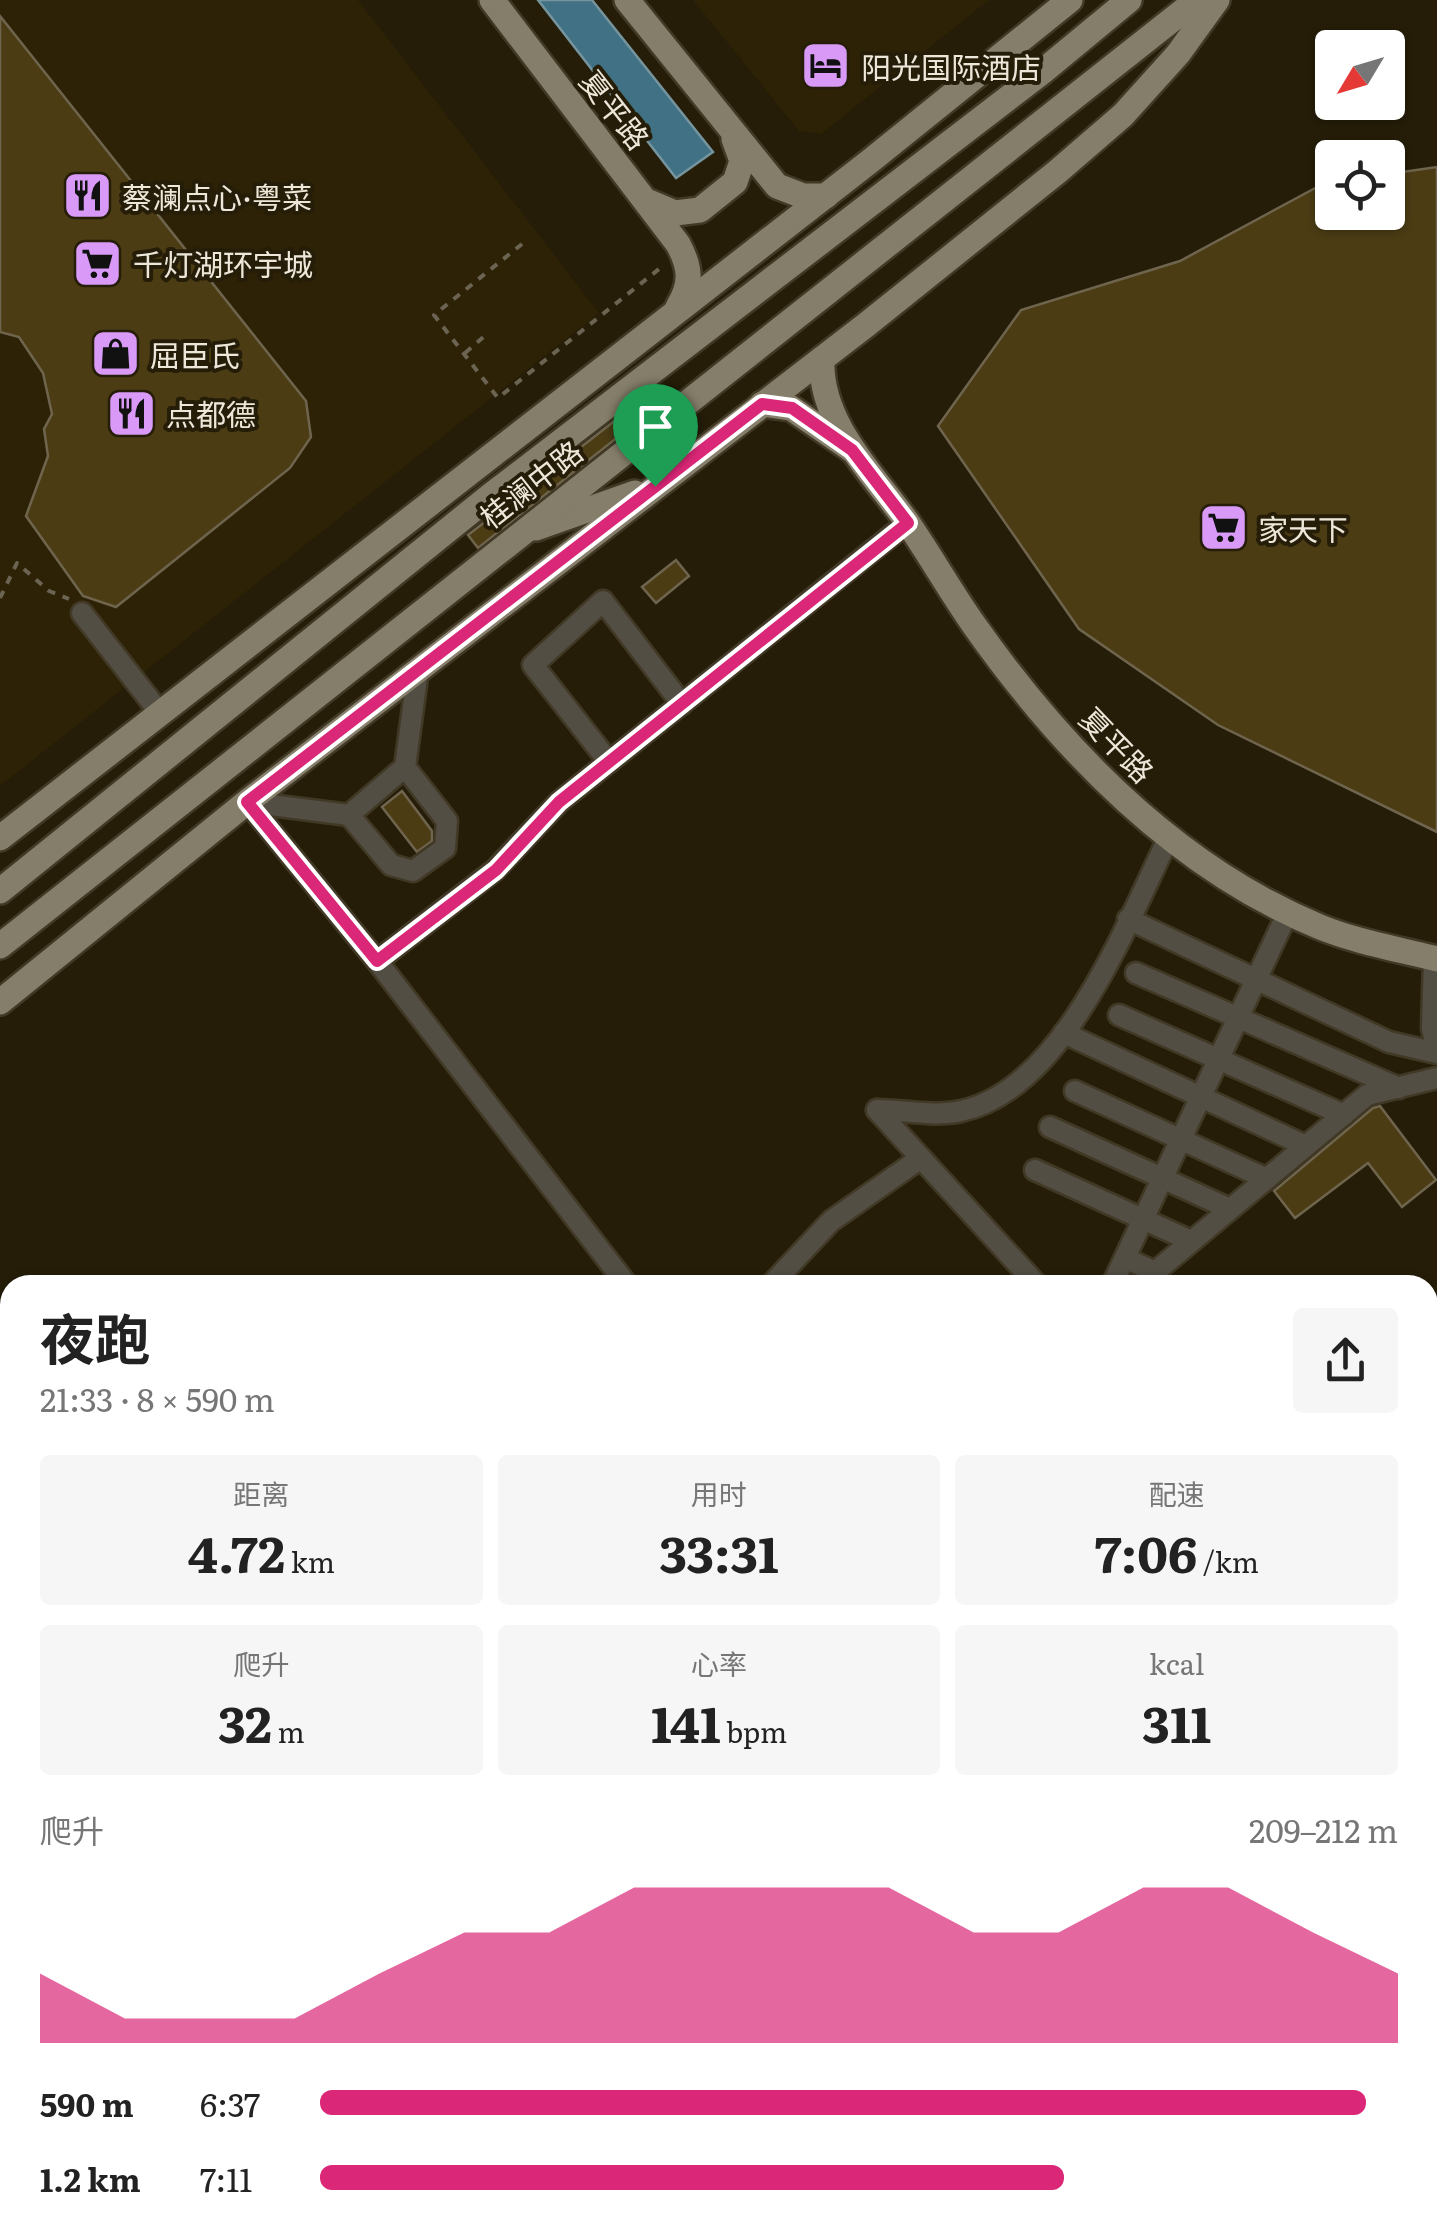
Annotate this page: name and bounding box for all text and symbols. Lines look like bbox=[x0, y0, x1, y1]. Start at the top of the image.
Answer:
north arrow bbox=[1315, 30, 1405, 120]
map controls bbox=[1315, 30, 1405, 230]
hotel icon: 阳光国际酒店 bbox=[800, 40, 852, 92]
place label: 阳光国际酒店 bbox=[861, 44, 1041, 88]
street label: 夏平路 bbox=[571, 60, 661, 158]
button: locate bbox=[1315, 140, 1405, 230]
restaurant icon: 蔡澜点心·粤菜 bbox=[61, 170, 113, 222]
place label: 蔡澜点心·粤菜 bbox=[122, 174, 312, 218]
supermarket icon: 千灯湖环宇城 bbox=[72, 237, 124, 289]
place label: 千灯湖环宇城 bbox=[133, 241, 313, 285]
shop icon: 屈臣氏 bbox=[89, 328, 141, 380]
place label: 屈臣氏 bbox=[150, 332, 240, 376]
pin bbox=[613, 384, 698, 487]
restaurant icon: 点都德 bbox=[105, 387, 157, 439]
place label: 点都德 bbox=[166, 391, 256, 435]
icon: arrive bbox=[628, 399, 683, 454]
street label: 桂澜中路 bbox=[469, 429, 591, 537]
supermarket icon: 家天下 bbox=[1197, 502, 1249, 554]
place label: 家天下 bbox=[1258, 506, 1348, 550]
street label: 夏平路 bbox=[1071, 696, 1165, 792]
text: 夜跑 bbox=[40, 1295, 150, 1377]
button: share bbox=[1293, 1308, 1398, 1413]
text: 21:33 · 8 × 590 m bbox=[40, 1374, 275, 1422]
text: 距离 bbox=[233, 1472, 289, 1514]
text: 用时 bbox=[691, 1472, 747, 1514]
text: 配速 bbox=[1149, 1472, 1205, 1514]
text: 4.72 bbox=[188, 1514, 285, 1588]
text: 33:31 bbox=[659, 1514, 779, 1588]
text: 7:06 bbox=[1094, 1514, 1197, 1588]
text: km bbox=[285, 1540, 335, 1582]
text: /km bbox=[1197, 1540, 1259, 1582]
text: 爬升 bbox=[233, 1642, 289, 1684]
text: 心率 bbox=[691, 1642, 747, 1684]
text: kcal bbox=[1149, 1642, 1204, 1684]
text: 32 bbox=[218, 1684, 272, 1758]
text: 141 bbox=[651, 1684, 721, 1758]
text: 311 bbox=[1142, 1684, 1211, 1758]
text: m bbox=[272, 1710, 305, 1752]
text: bpm bbox=[721, 1710, 787, 1752]
text: 爬升 bbox=[40, 1805, 104, 1853]
text: 209–212 m bbox=[1249, 1805, 1398, 1853]
text: 590 m bbox=[40, 2079, 134, 2127]
text: 6:37 bbox=[200, 2079, 260, 2127]
text: 1.2 km bbox=[40, 2154, 141, 2202]
text: 7:11 bbox=[200, 2154, 252, 2202]

